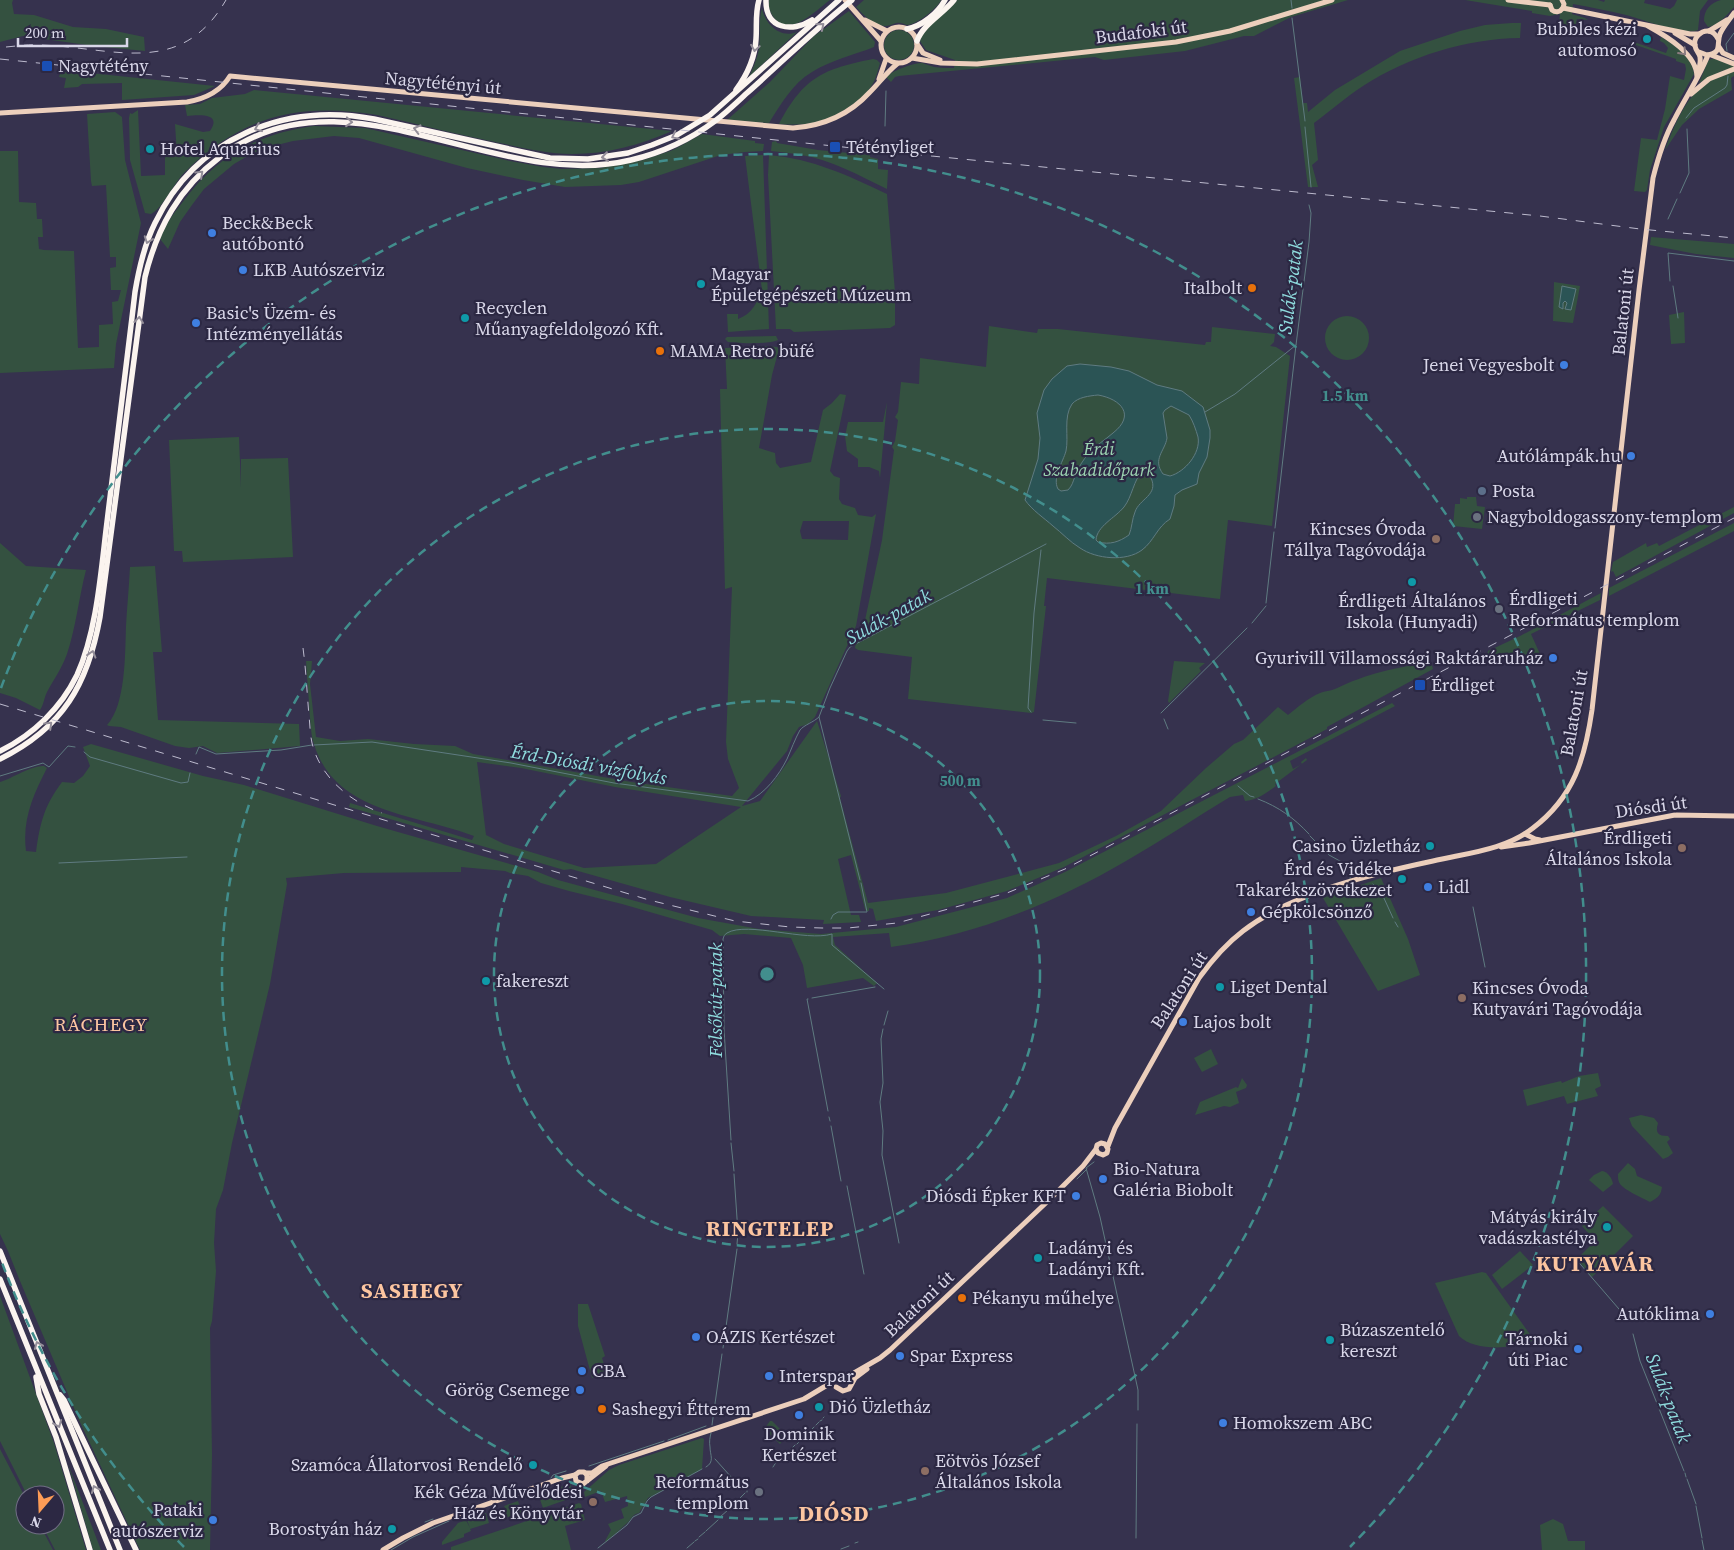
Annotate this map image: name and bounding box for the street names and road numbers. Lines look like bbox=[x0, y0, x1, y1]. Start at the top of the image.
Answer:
street label: Budafoki út bbox=[1094, 13, 1188, 50]
street label: Nagytétényi út bbox=[384, 65, 502, 100]
street label: Balatoni út bbox=[1606, 267, 1640, 357]
street label: Balatoni út bbox=[1554, 668, 1593, 758]
street label: Diósdi út bbox=[1614, 789, 1688, 824]
street label: Balatoni út bbox=[1144, 946, 1213, 1033]
street label: Balatoni út bbox=[878, 1265, 959, 1343]

